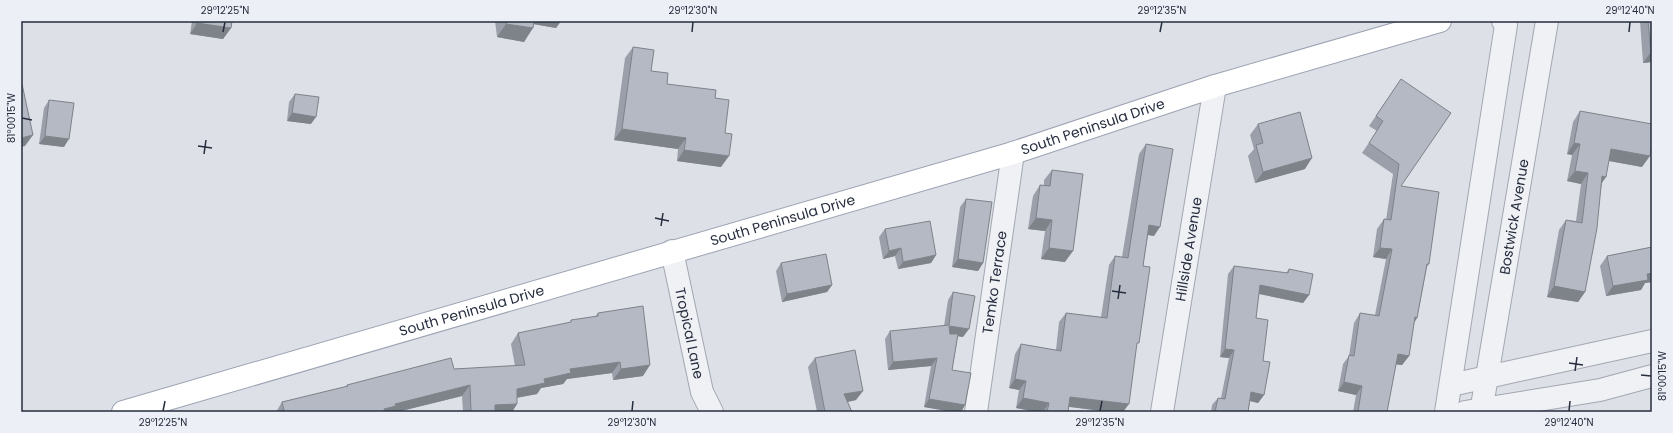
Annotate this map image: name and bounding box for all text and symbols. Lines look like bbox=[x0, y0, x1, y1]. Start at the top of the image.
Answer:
text: 29°12'25"N bbox=[201, 3, 249, 18]
text: 29°12'30"N bbox=[669, 3, 717, 18]
text: 29°12'35"N bbox=[1138, 3, 1186, 18]
text: 29°12'40"N bbox=[1605, 3, 1655, 18]
text: 81°00'15"W bbox=[4, 93, 19, 143]
street label: South Peninsula Drive bbox=[1018, 93, 1168, 160]
street label: Bostwick Avenue bbox=[1494, 157, 1534, 276]
street label: South Peninsula Drive bbox=[708, 189, 858, 251]
street label: Hillside Avenue bbox=[1170, 195, 1207, 303]
street label: Temko Terrace bbox=[977, 229, 1012, 335]
street label: South Peninsula Drive bbox=[397, 280, 547, 341]
street label: Tropical Lane bbox=[670, 286, 709, 381]
text: 81°00'15"W bbox=[1655, 351, 1670, 401]
text: 29°12'25"N bbox=[139, 415, 187, 430]
text: 29°12'30"N bbox=[608, 415, 656, 430]
text: 29°12'35"N bbox=[1076, 415, 1124, 430]
text: 29°12'40"N bbox=[1544, 415, 1594, 430]

